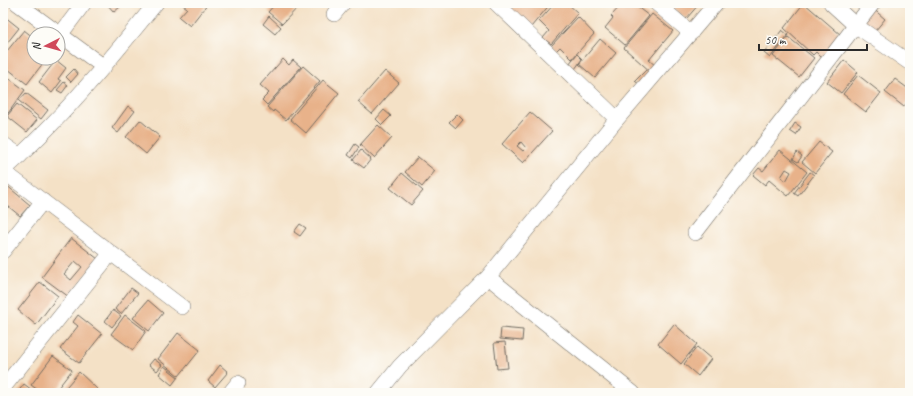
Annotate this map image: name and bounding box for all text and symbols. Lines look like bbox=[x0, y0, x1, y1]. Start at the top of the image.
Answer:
north arrow bbox=[26, 26, 66, 66]
scale bar bbox=[759, 26, 867, 52]
text: 50 m bbox=[765, 32, 787, 48]
text: N bbox=[29, 41, 43, 51]

